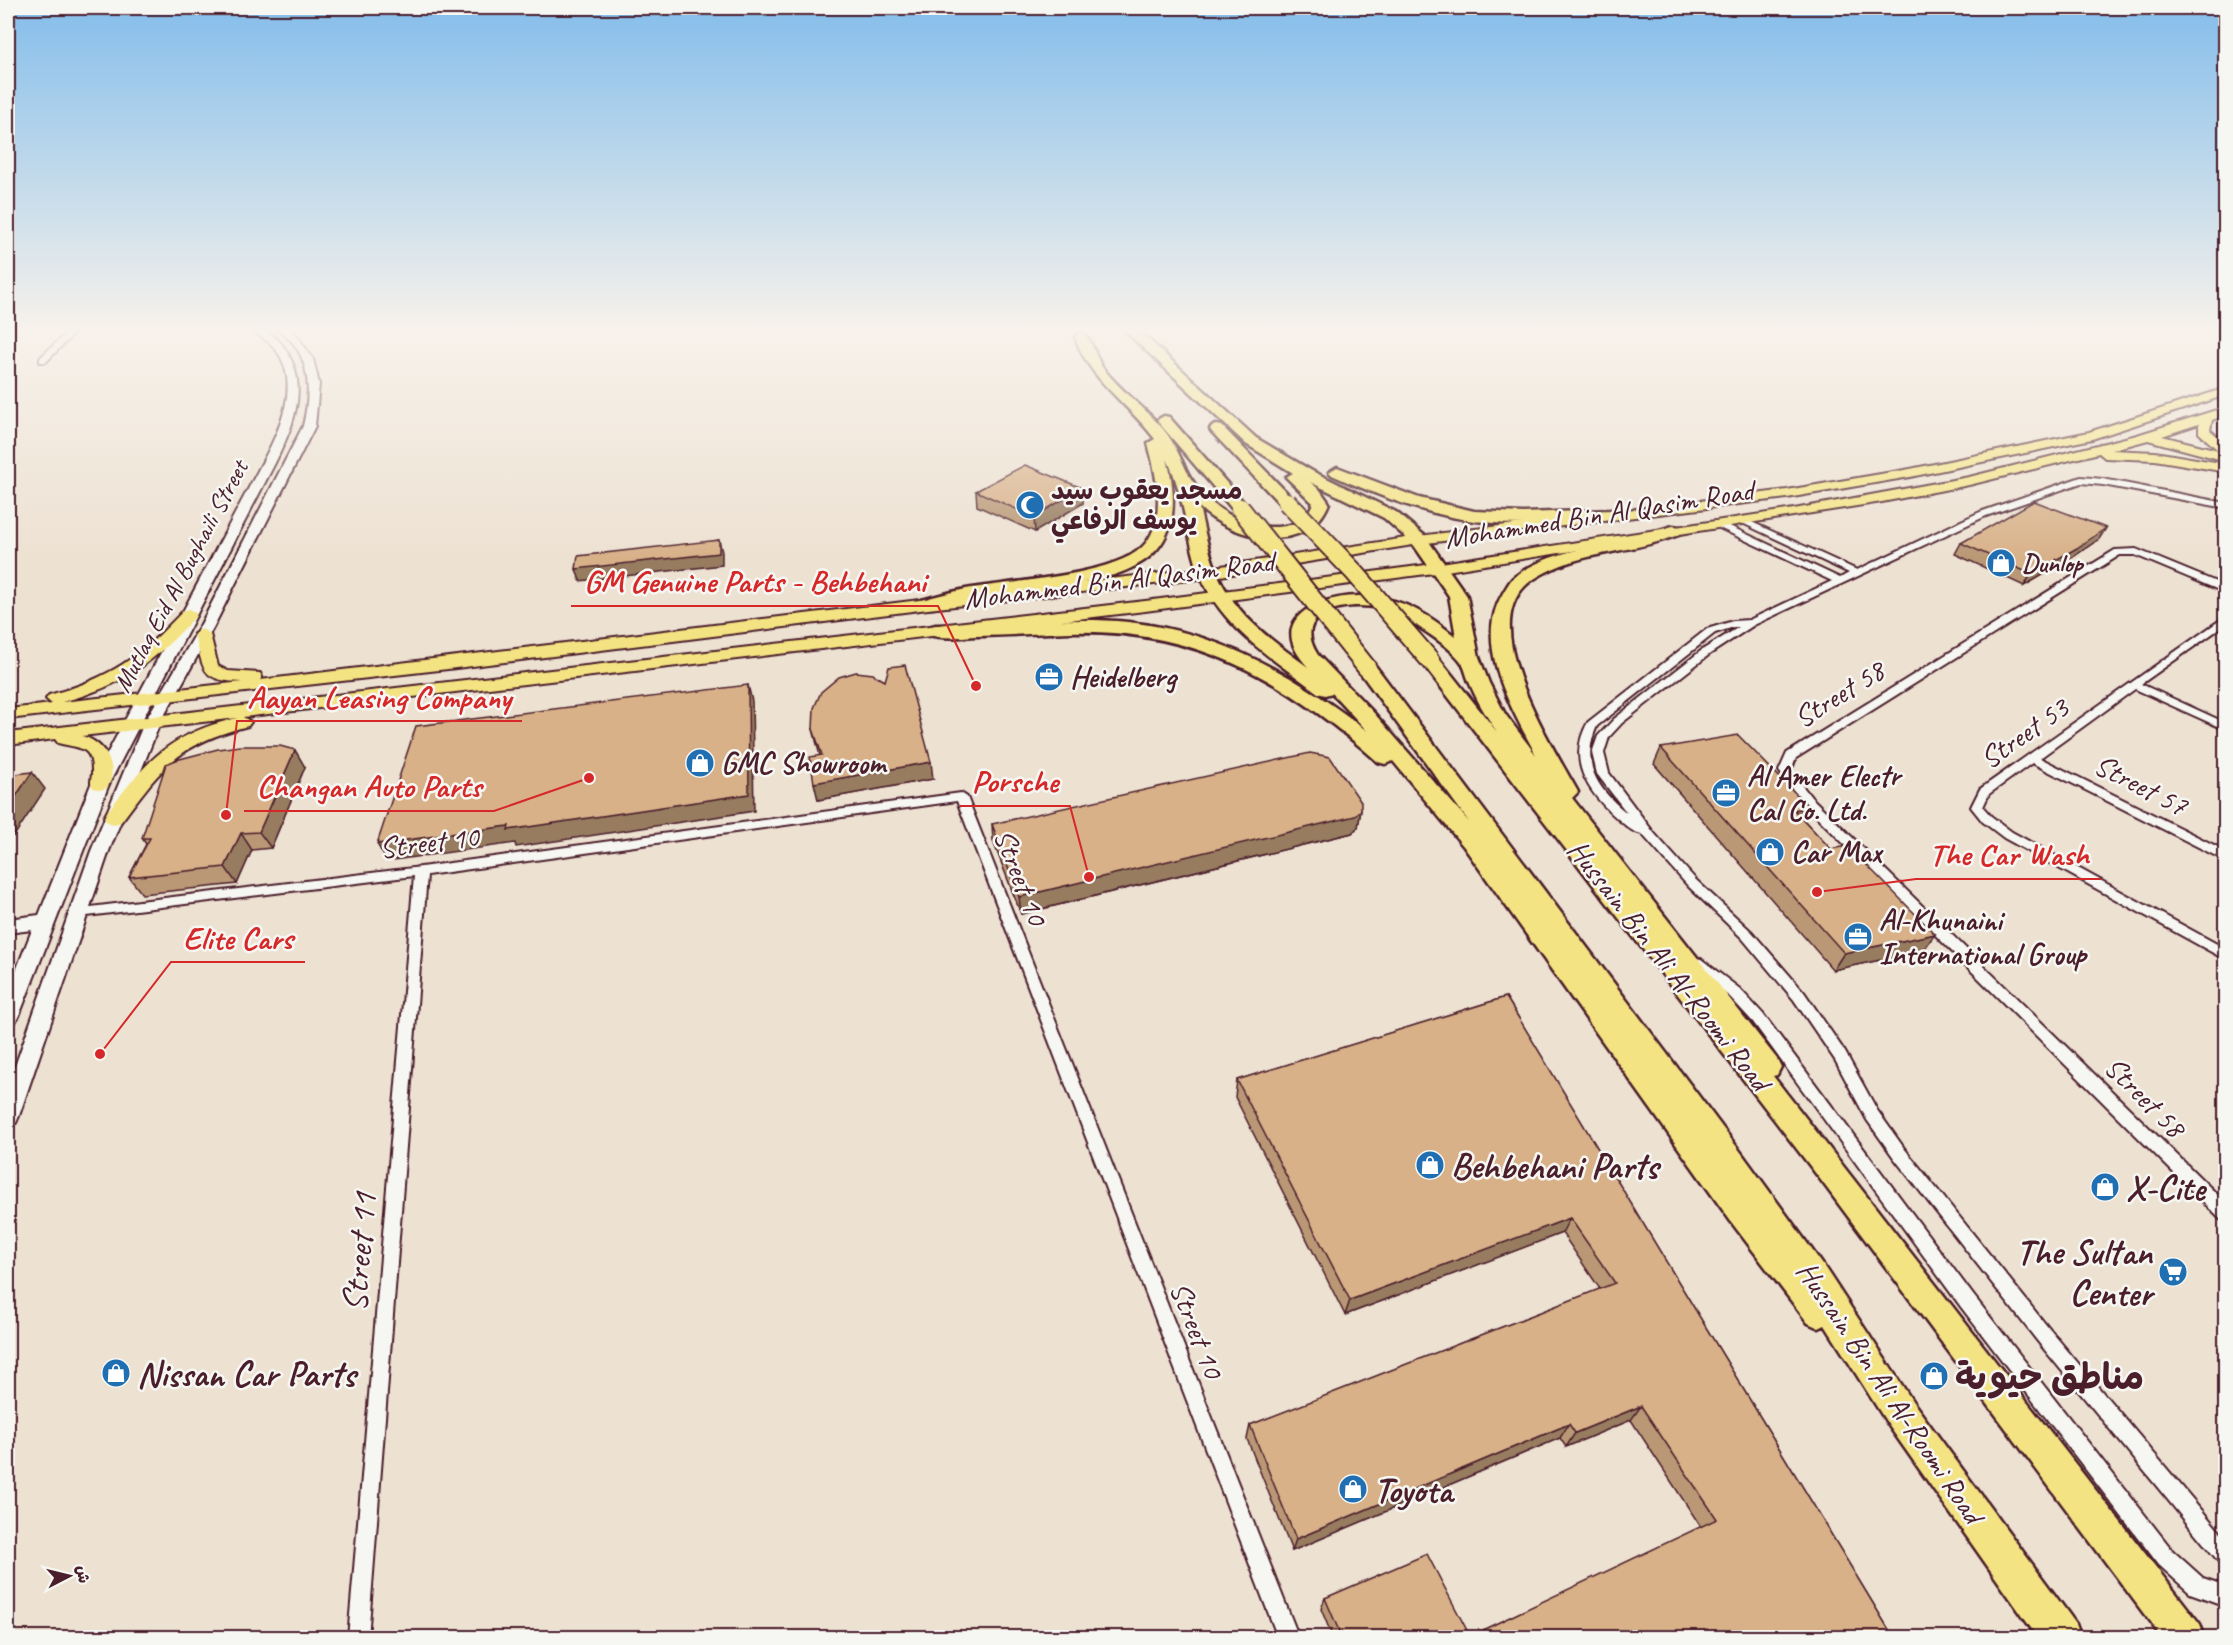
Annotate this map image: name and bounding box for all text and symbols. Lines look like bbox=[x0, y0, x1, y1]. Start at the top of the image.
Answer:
street label: Mutlaq Eid Al Bughaili Street bbox=[105, 453, 257, 698]
street label: Mohammed Bin Al Qasim Road bbox=[1442, 470, 1760, 557]
place label: مسجد يعقوب سيد يوسف الرفاعي bbox=[1051, 474, 1242, 544]
mosque icon: مسجد يعقوب سيد يوسف الرفاعي bbox=[1014, 489, 1046, 521]
street label: Mohammed Bin Al Qasim Road bbox=[962, 542, 1280, 618]
shop icon: Dunlop bbox=[1985, 547, 2017, 579]
place label: Dunlop bbox=[2022, 547, 2085, 580]
callout: GM Genuine Parts - Behbehani bbox=[571, 556, 938, 606]
text: GM Genuine Parts - Behbehani bbox=[584, 561, 930, 602]
street label: Street 58 bbox=[1787, 650, 1893, 737]
place label: Heidelberg bbox=[1070, 658, 1179, 696]
office icon: Heidelberg bbox=[1033, 661, 1065, 693]
callout: Aayan Leasing Company bbox=[237, 671, 522, 721]
text: Aayan Leasing Company bbox=[247, 677, 514, 718]
street label: Street 53 bbox=[1972, 687, 2078, 777]
place label: GMC Showroom bbox=[721, 744, 888, 782]
street label: Street 57 bbox=[2088, 745, 2195, 825]
shop icon: GMC Showroom bbox=[684, 747, 716, 779]
callout: Porsche bbox=[960, 756, 1070, 806]
place label: Al Amer Electr Cal Co. Ltd. bbox=[1747, 757, 1903, 829]
callout: Changan Auto Parts bbox=[244, 761, 494, 811]
text: Porsche bbox=[972, 761, 1060, 802]
text: Changan Auto Parts bbox=[257, 766, 485, 807]
office icon: Al Amer Electr Cal Co. Ltd. bbox=[1710, 777, 1742, 809]
street label: Street 10 bbox=[377, 817, 483, 867]
street label: Street 10 bbox=[985, 824, 1057, 933]
callout: The Car Wash bbox=[1916, 829, 2101, 879]
street label: Hussain Bin Ali Al-Roomi Road bbox=[1559, 832, 1781, 1101]
place label: Car Max bbox=[1791, 833, 1884, 871]
text: The Car Wash bbox=[1929, 834, 2091, 875]
shop icon: Car Max bbox=[1754, 836, 1786, 868]
place label: Al-Khunaini International Group bbox=[1879, 901, 2088, 973]
callout: Elite Cars bbox=[171, 912, 305, 962]
text: Elite Cars bbox=[183, 918, 296, 959]
office icon: Al-Khunaini International Group bbox=[1842, 921, 1874, 953]
street label: Street 58 bbox=[2096, 1048, 2195, 1147]
place label: Behbehani Parts bbox=[1451, 1143, 1662, 1189]
shop icon: Behbehani Parts bbox=[1414, 1149, 1446, 1181]
place label: X-Cite bbox=[2126, 1165, 2208, 1211]
shop icon: X-Cite bbox=[2089, 1171, 2121, 1203]
street label: Street 11 bbox=[331, 1189, 387, 1314]
place label: The Sultan Center bbox=[2016, 1229, 2156, 1316]
street label: Hussain Bin Ali Al-Roomi Road bbox=[1788, 1254, 1994, 1534]
supermarket icon: The Sultan Center bbox=[2157, 1256, 2189, 1288]
street label: Street 10 bbox=[1161, 1277, 1233, 1386]
place label: Nissan Car Parts bbox=[137, 1351, 359, 1397]
place label: مناطق حيوية bbox=[1955, 1354, 2144, 1400]
shop icon: Nissan Car Parts bbox=[100, 1357, 132, 1389]
shop icon: مناطق حيوية bbox=[1918, 1360, 1950, 1392]
place label: Toyota bbox=[1374, 1467, 1455, 1513]
shop icon: Toyota bbox=[1337, 1473, 1369, 1505]
north arrow bbox=[39, 1546, 99, 1606]
text: ش bbox=[72, 1564, 94, 1584]

